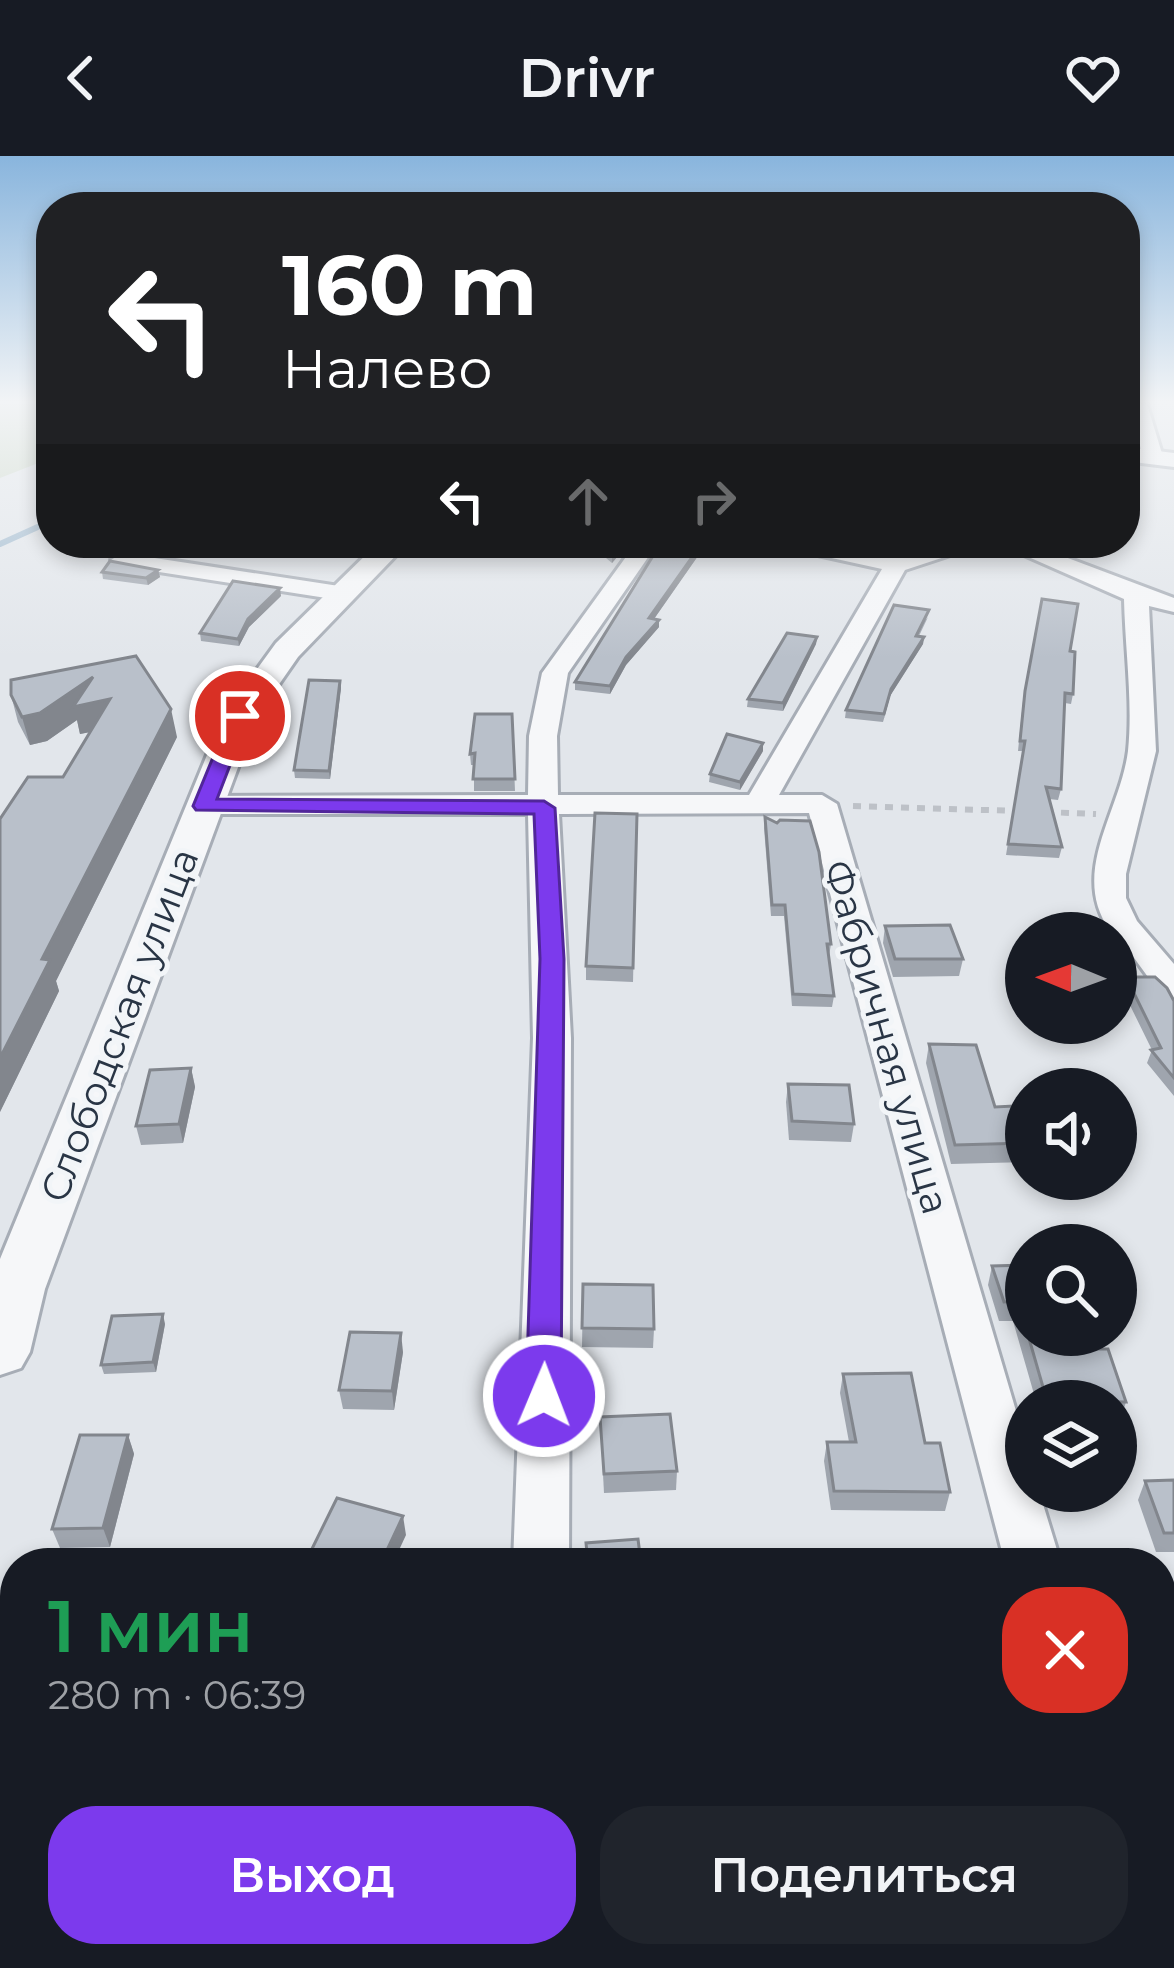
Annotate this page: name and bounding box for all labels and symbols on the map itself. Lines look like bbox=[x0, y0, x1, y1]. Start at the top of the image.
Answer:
pin bbox=[189, 665, 291, 767]
street label: Слободская улица bbox=[29, 841, 209, 1209]
street label: Фабричная улица bbox=[814, 855, 960, 1219]
north arrow bbox=[1005, 912, 1137, 1044]
position arrow bbox=[481, 1333, 607, 1459]

